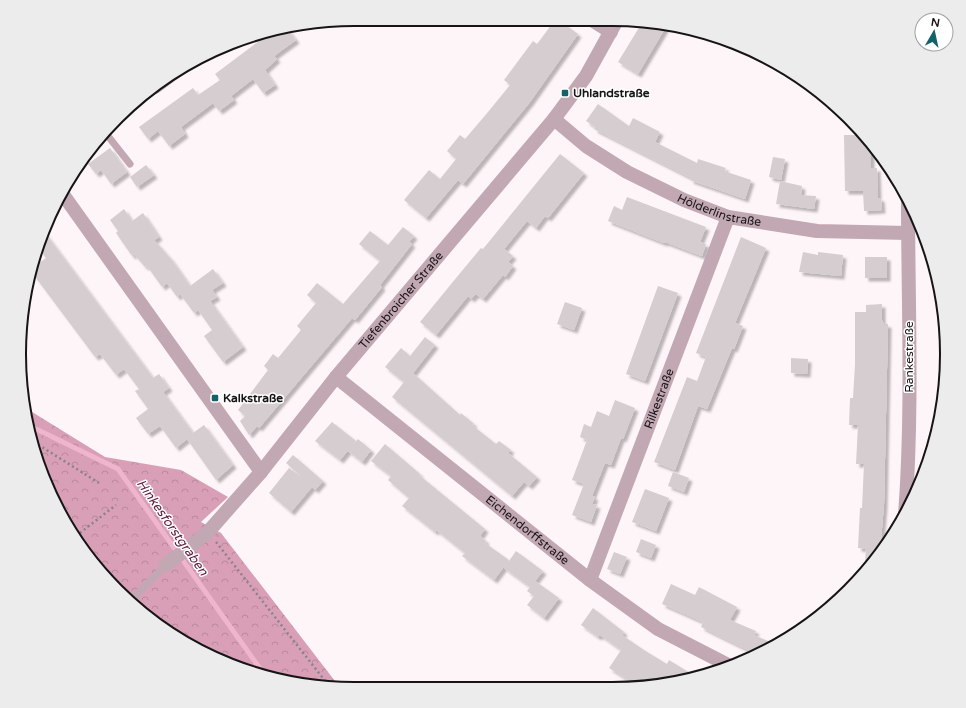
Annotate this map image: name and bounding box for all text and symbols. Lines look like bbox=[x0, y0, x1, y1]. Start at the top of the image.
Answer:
north arrow bbox=[914, 12, 954, 52]
text: N bbox=[930, 16, 941, 30]
place label: Uhlandstraße bbox=[573, 86, 650, 100]
marker: Uhlandstraße bbox=[560, 88, 570, 98]
street label: Hölderlinstraße bbox=[675, 191, 762, 229]
street label: Tiefenbroicher Straße bbox=[356, 249, 446, 352]
street label: Rankestraße bbox=[902, 321, 916, 393]
street label: Rilkestraße bbox=[641, 366, 677, 431]
place label: Kalkstraße bbox=[223, 391, 283, 405]
marker: Kalkstraße bbox=[210, 393, 220, 403]
water label: Hinkesforstgraben bbox=[133, 476, 212, 580]
street label: Eichendorffstraße bbox=[483, 492, 572, 568]

